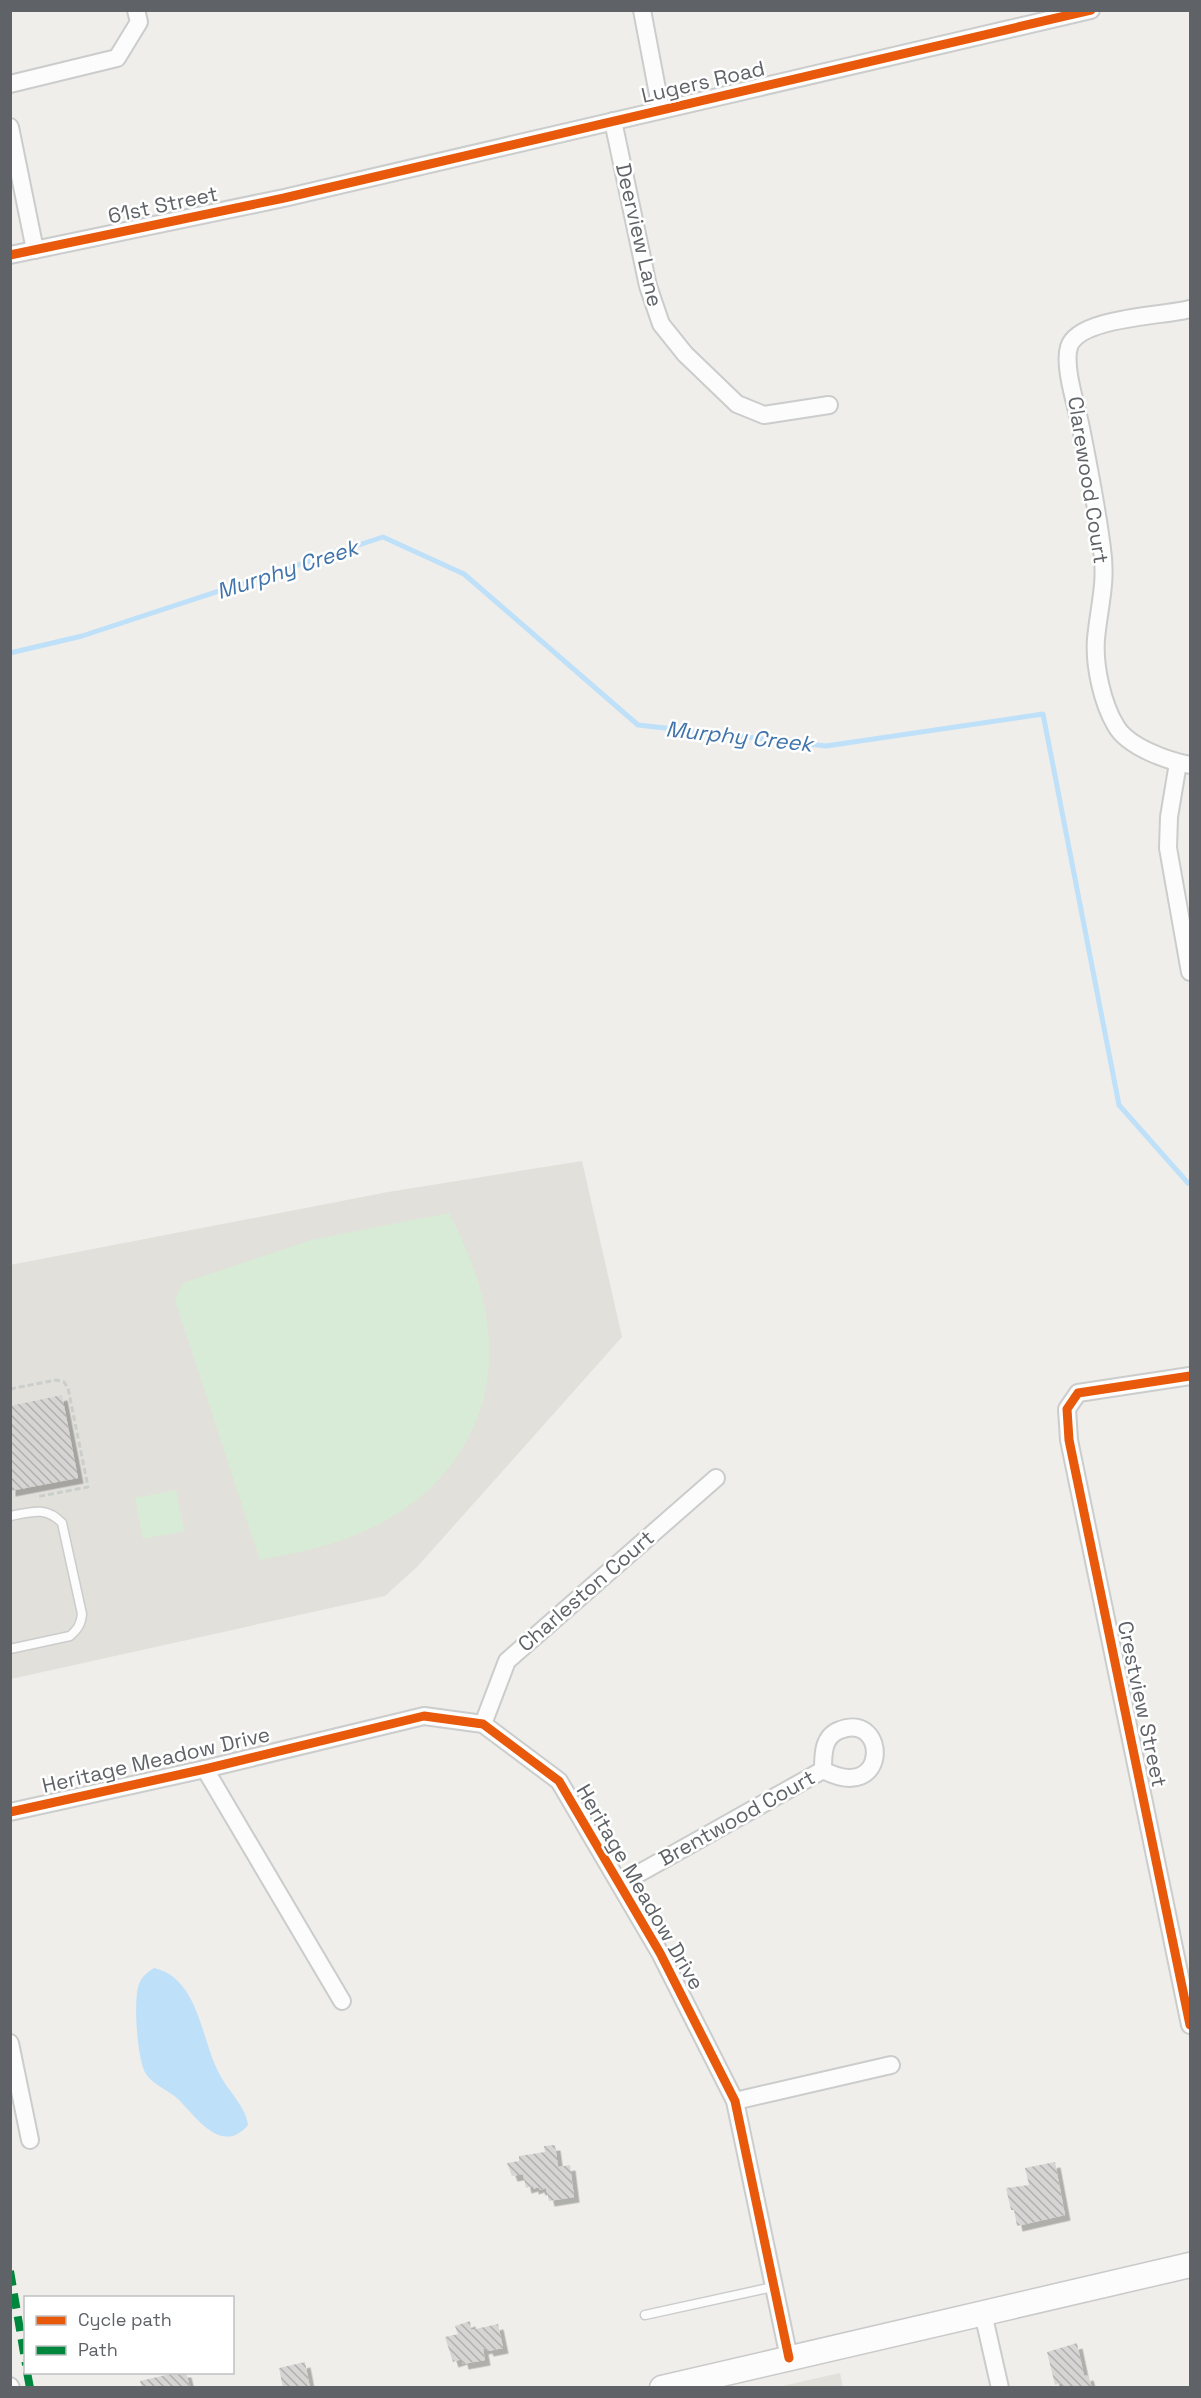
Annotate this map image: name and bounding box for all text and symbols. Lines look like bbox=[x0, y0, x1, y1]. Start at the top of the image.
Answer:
street label: Lugers Road bbox=[639, 54, 767, 109]
street label: Deerview Lane bbox=[610, 160, 669, 309]
street label: 61st Street bbox=[105, 180, 220, 229]
street label: Clarewood Court bbox=[1062, 394, 1115, 565]
water label: Murphy Creek bbox=[213, 532, 363, 605]
water label: Murphy Creek bbox=[664, 714, 816, 758]
street label: Charleston Court bbox=[512, 1524, 659, 1657]
street label: Crestview Street bbox=[1112, 1618, 1173, 1789]
street label: Heritage Meadow Drive bbox=[39, 1720, 273, 1799]
street label: Brentwood Court bbox=[654, 1763, 820, 1872]
street label: Heritage Meadow Drive bbox=[570, 1779, 710, 1994]
legend bbox=[24, 2296, 234, 2374]
text: Cycle path bbox=[78, 2308, 172, 2331]
text: Path bbox=[78, 2338, 118, 2361]

